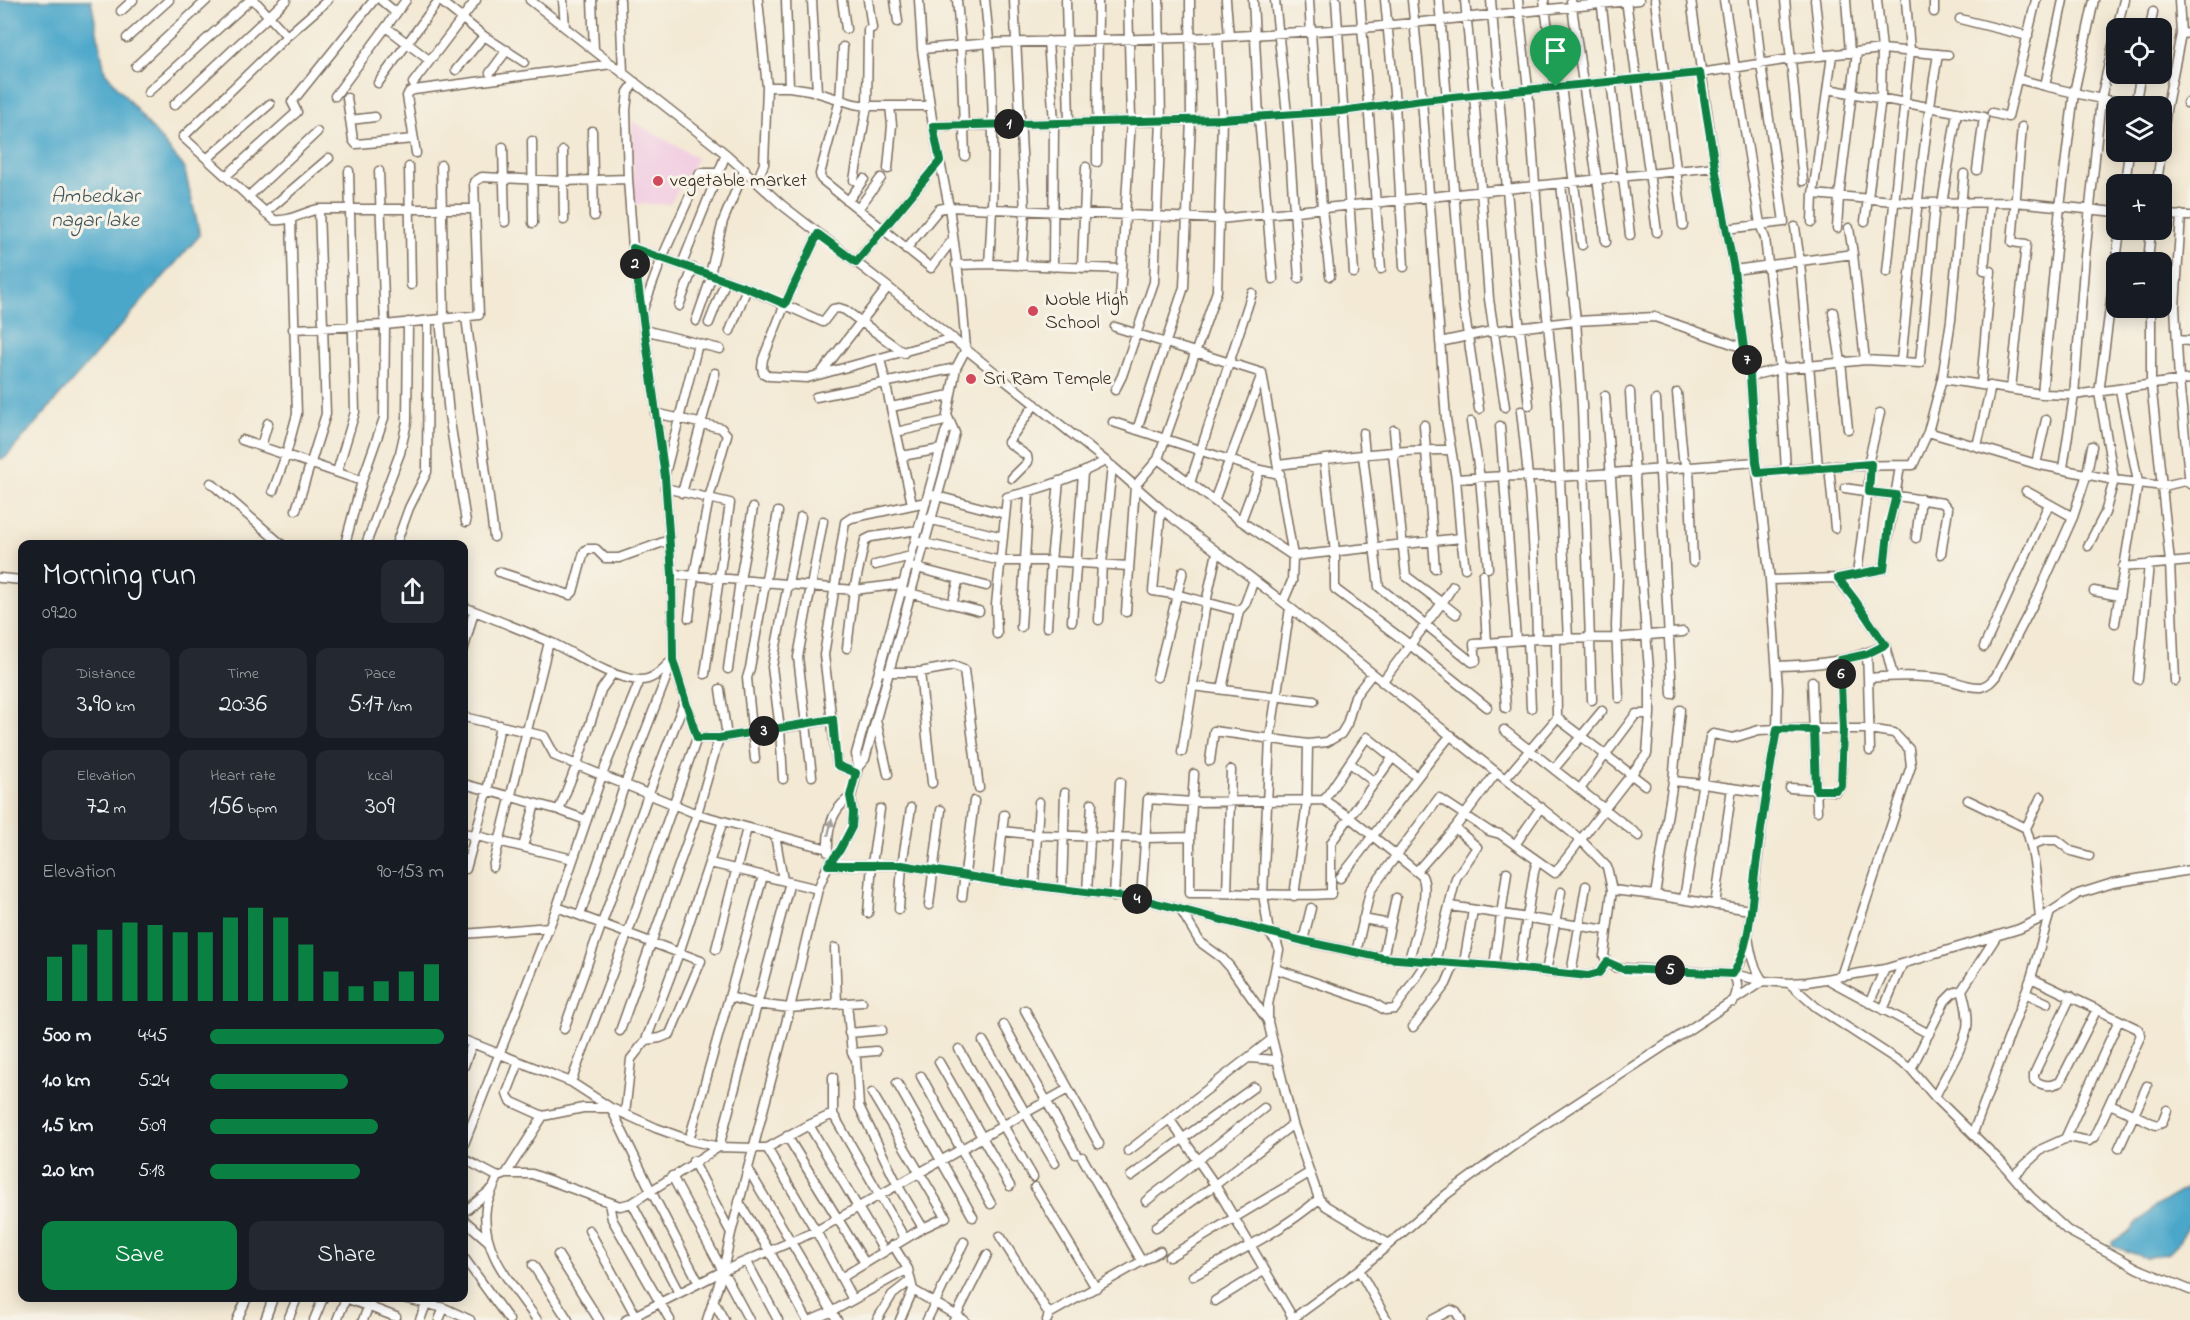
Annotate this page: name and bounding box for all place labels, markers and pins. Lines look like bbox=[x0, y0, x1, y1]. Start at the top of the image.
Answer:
pin bbox=[1530, 25, 1581, 87]
pin: 1 bbox=[994, 109, 1024, 139]
place label: vegetable market bbox=[670, 167, 807, 197]
marker: vegetable market bbox=[651, 174, 665, 188]
pin: 2 bbox=[620, 249, 650, 279]
place label: Noble High School bbox=[1045, 286, 1129, 338]
marker: Noble High School bbox=[1026, 304, 1040, 318]
pin: 7 bbox=[1732, 345, 1762, 375]
place label: Sri Ram Temple bbox=[983, 365, 1112, 394]
marker: Sri Ram Temple bbox=[964, 372, 978, 386]
pin: 6 bbox=[1826, 659, 1856, 689]
pin: 3 bbox=[749, 716, 779, 746]
pin: 4 bbox=[1122, 884, 1152, 914]
pin: 5 bbox=[1655, 955, 1685, 985]

